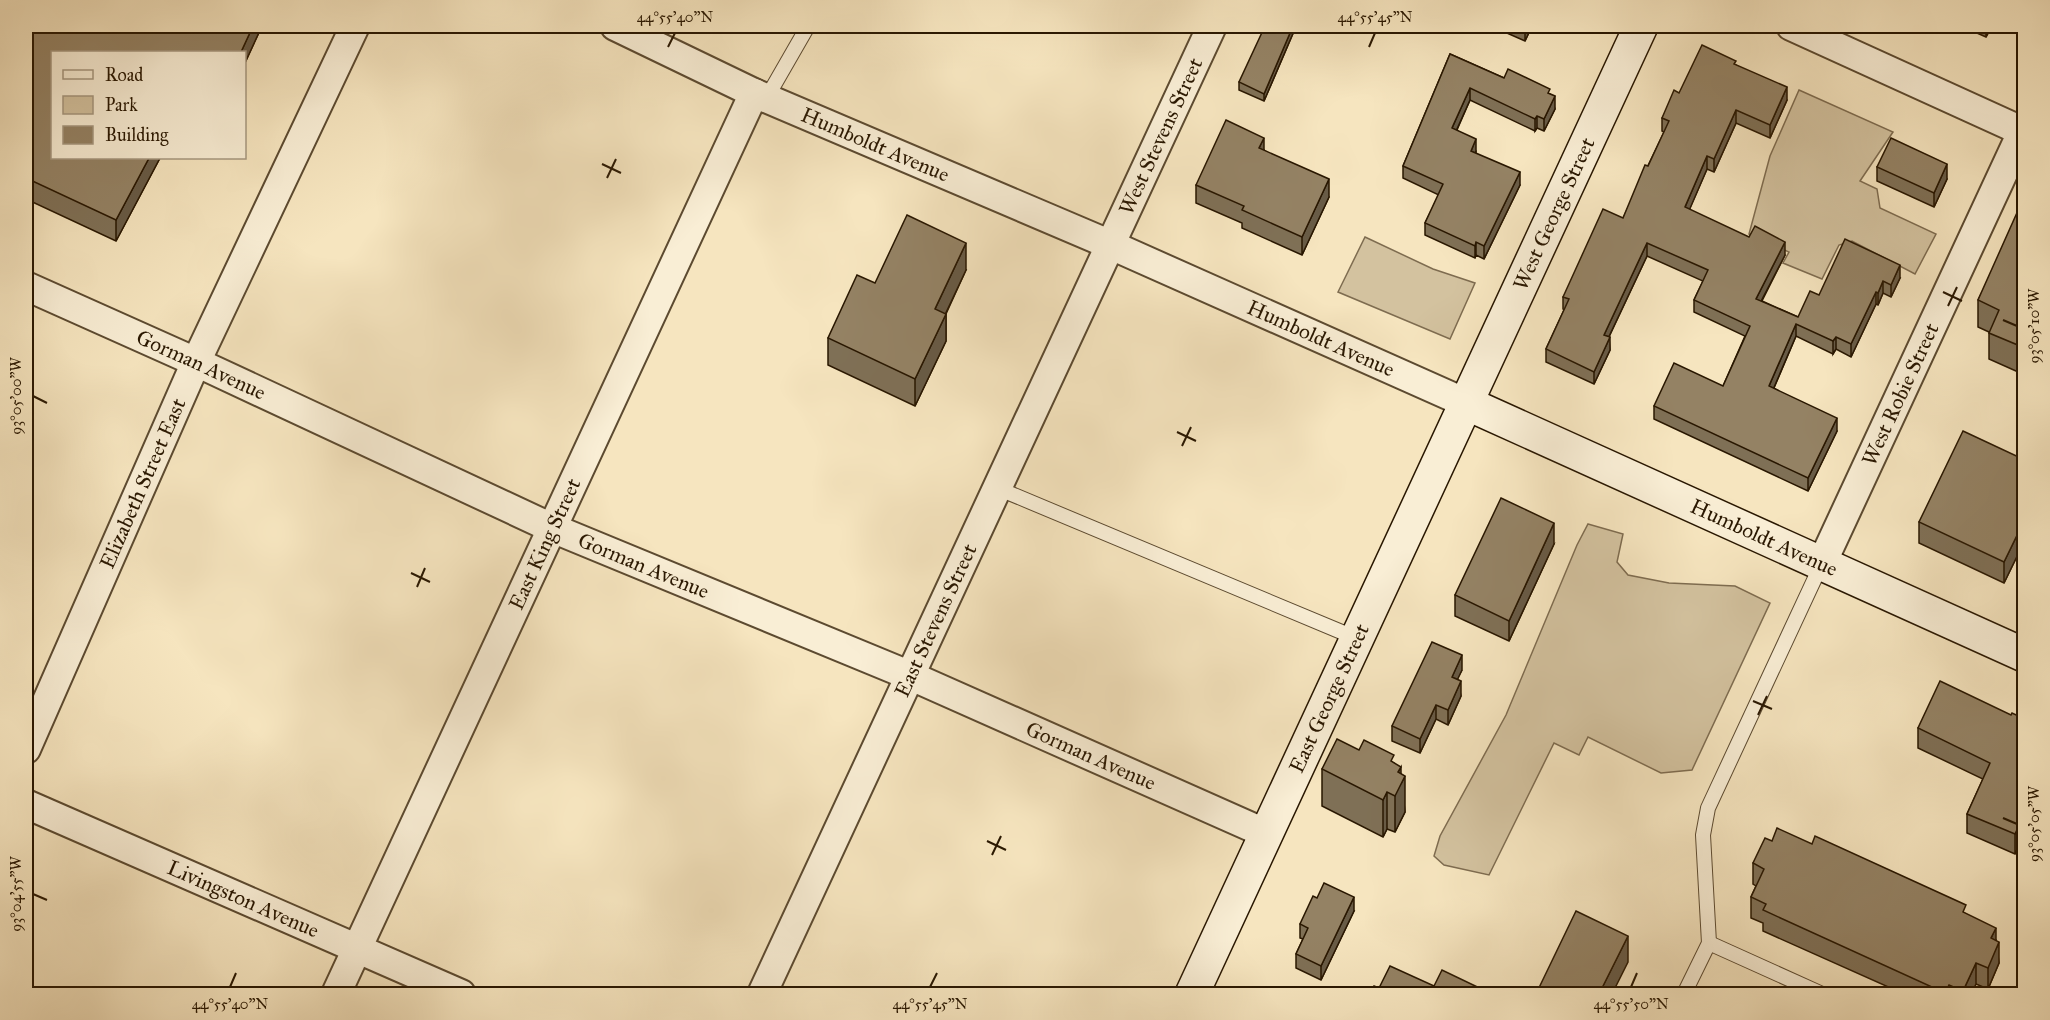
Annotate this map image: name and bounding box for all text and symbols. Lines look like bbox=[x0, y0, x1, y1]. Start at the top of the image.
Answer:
text: 44°55'40"N bbox=[637, 8, 714, 26]
text: 44°55'45"N bbox=[1338, 8, 1413, 26]
legend bbox=[51, 51, 246, 159]
street label: West Stevens Street bbox=[1113, 53, 1209, 219]
text: Road bbox=[105, 64, 143, 86]
text: Park bbox=[105, 94, 138, 116]
street label: Humboldt Avenue bbox=[797, 102, 954, 188]
text: Building bbox=[105, 124, 169, 147]
street label: West George Street bbox=[1507, 133, 1601, 294]
text: 93°05'10"W bbox=[2025, 288, 2043, 363]
street label: Humboldt Avenue bbox=[1243, 294, 1399, 383]
street label: West Robie Street bbox=[1856, 318, 1945, 470]
street label: Gorman Avenue bbox=[132, 324, 270, 406]
text: 93°05'00"W bbox=[7, 356, 25, 435]
street label: Elizabeth Street East bbox=[94, 394, 192, 573]
street label: East King Street bbox=[503, 474, 587, 614]
street label: Humboldt Avenue bbox=[1686, 493, 1842, 582]
street label: Gorman Avenue bbox=[574, 527, 713, 604]
street label: East Stevens Street bbox=[889, 539, 983, 701]
street label: East George Street bbox=[1283, 619, 1375, 777]
street label: Gorman Avenue bbox=[1022, 716, 1160, 796]
text: 93°05'05"W bbox=[2025, 785, 2043, 862]
street label: Livingston Avenue bbox=[163, 854, 323, 944]
text: 93°04'55"W bbox=[7, 856, 25, 932]
text: 44°55'40"N bbox=[192, 995, 269, 1013]
text: 44°55'45"N bbox=[893, 995, 968, 1013]
text: 44°55'50"N bbox=[1593, 995, 1669, 1013]

